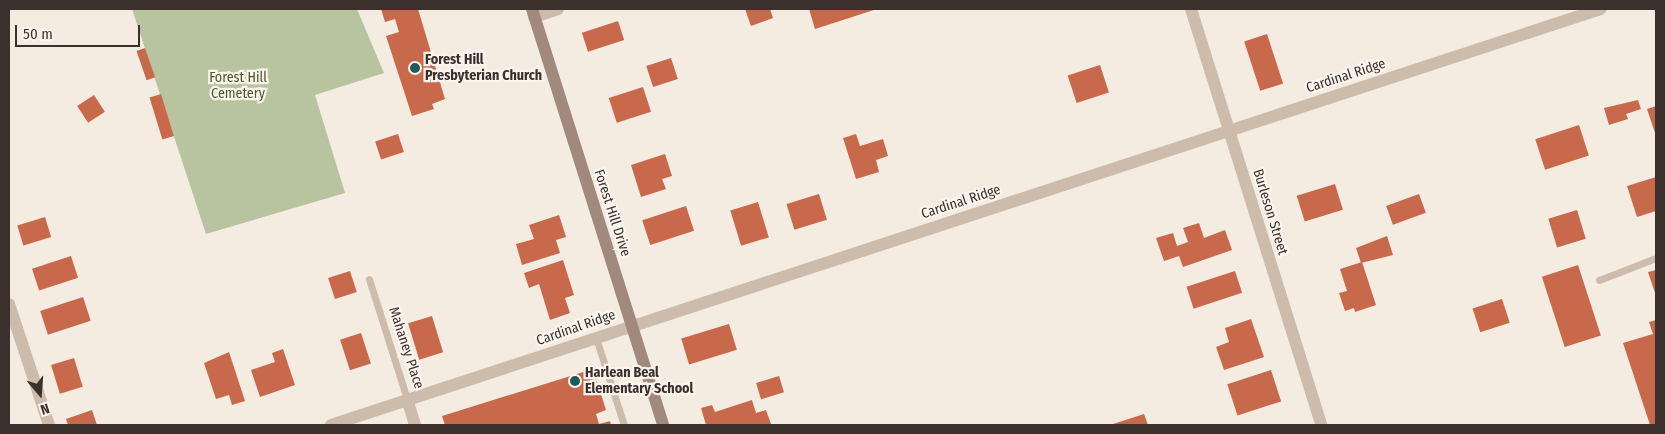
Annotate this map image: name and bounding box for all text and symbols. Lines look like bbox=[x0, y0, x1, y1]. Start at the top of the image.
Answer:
scale bar bbox=[18, 15, 142, 47]
text: 50 m bbox=[23, 25, 53, 43]
place label: Forest Hill Presbyterian Church bbox=[425, 52, 542, 84]
street label: Cardinal Ridge bbox=[1304, 55, 1388, 97]
marker: Forest Hill Presbyterian Church bbox=[409, 62, 421, 74]
park label: Forest Hill Cemetery bbox=[209, 70, 267, 102]
street label: Forest Hill Drive bbox=[590, 167, 634, 259]
street label: Burleson Street bbox=[1249, 167, 1291, 257]
street label: Cardinal Ridge bbox=[919, 181, 1003, 223]
street label: Mahaney Place bbox=[385, 305, 427, 391]
street label: Cardinal Ridge bbox=[534, 307, 618, 349]
place label: Harlean Beal Elementary School bbox=[585, 365, 693, 398]
north arrow bbox=[15, 369, 65, 419]
marker: Harlean Beal Elementary School bbox=[569, 375, 581, 387]
text: N bbox=[38, 399, 51, 418]

